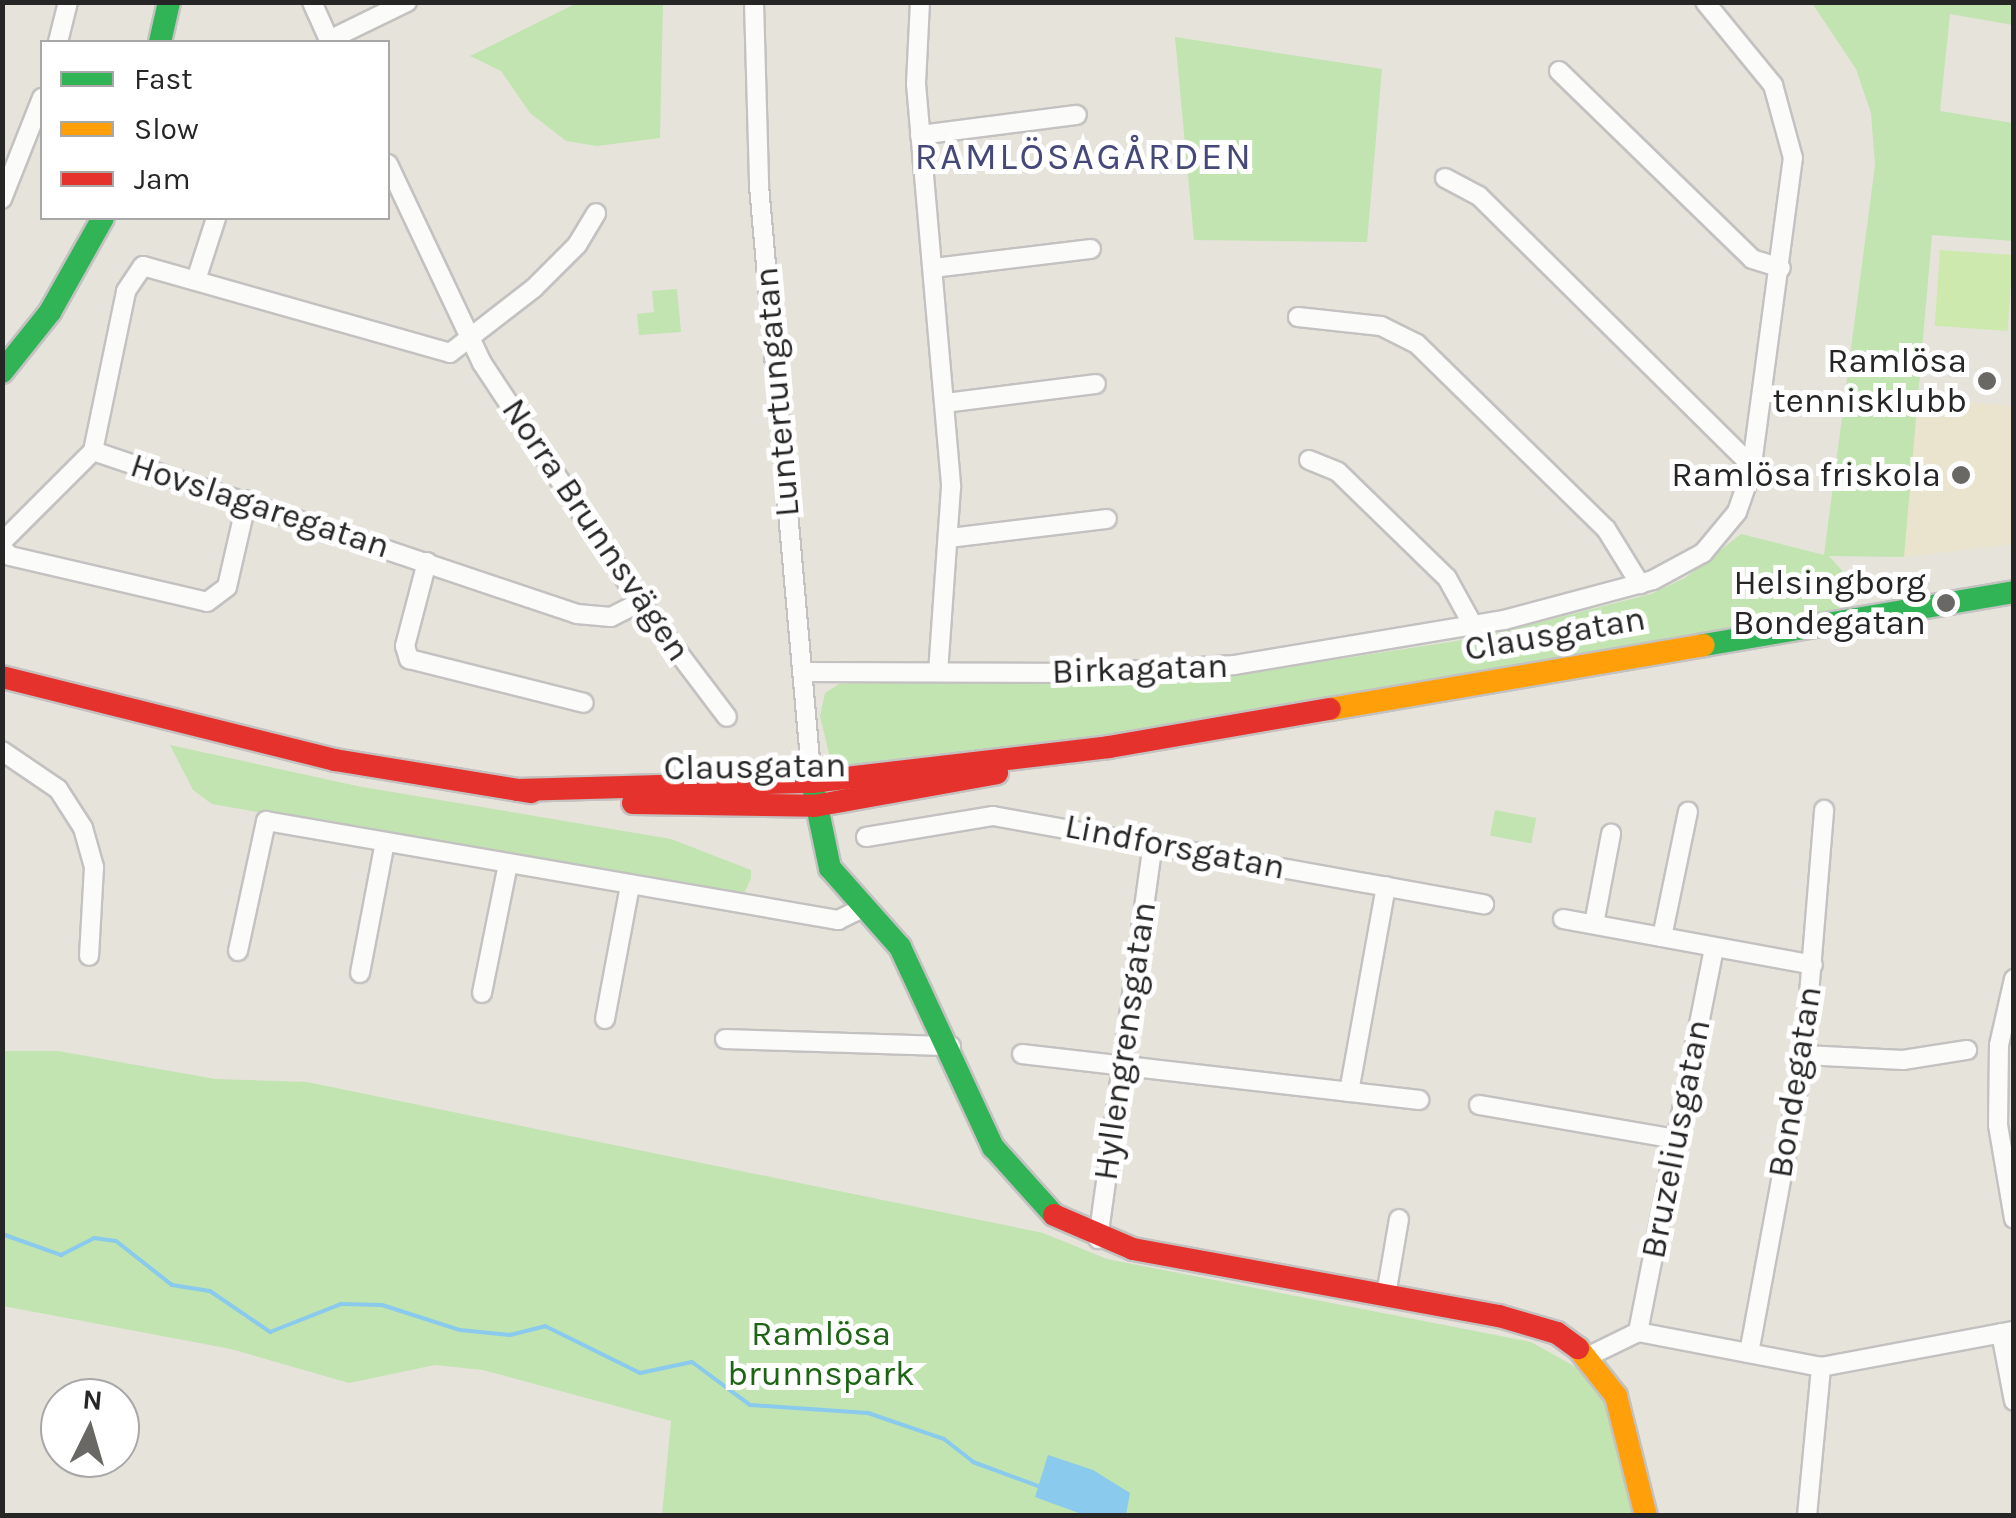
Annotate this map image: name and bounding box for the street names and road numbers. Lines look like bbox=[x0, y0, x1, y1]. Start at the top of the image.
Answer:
street label: Luntertungatan bbox=[745, 265, 809, 519]
street label: Norra Brunnsvägen bbox=[493, 391, 699, 669]
street label: Hovslagaregatan bbox=[125, 444, 395, 568]
street label: Clausgatan bbox=[1461, 597, 1649, 671]
street label: Birkagatan bbox=[1051, 645, 1229, 693]
street label: Clausgatan bbox=[663, 744, 847, 790]
street label: Lindforsgatan bbox=[1061, 805, 1289, 889]
street label: Hyllengrensgatan bbox=[1085, 899, 1165, 1183]
street label: Bondegatan bbox=[1759, 983, 1831, 1181]
street label: Bruzeliusgatan bbox=[1632, 1016, 1720, 1262]

